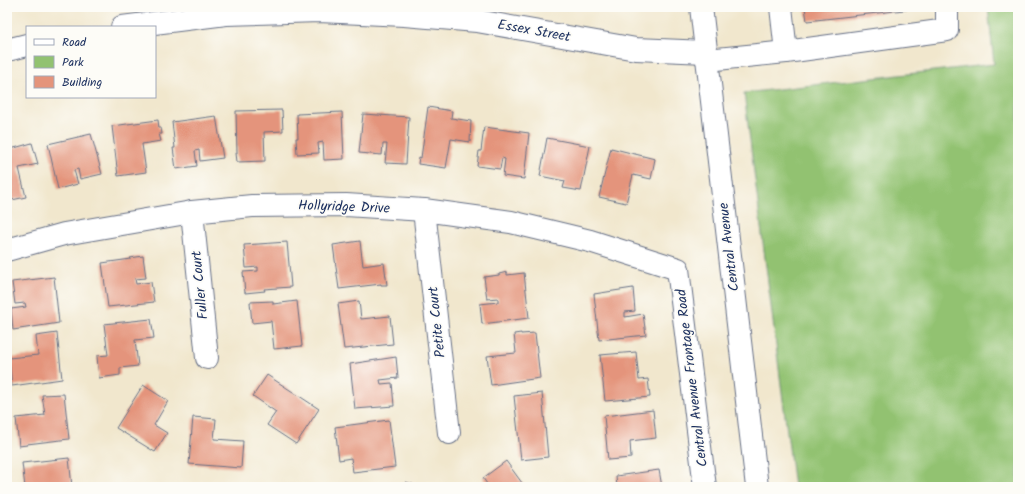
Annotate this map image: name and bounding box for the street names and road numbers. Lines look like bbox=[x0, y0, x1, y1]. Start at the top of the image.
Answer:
street label: Essex Street bbox=[496, 14, 573, 48]
street label: Hollyridge Drive bbox=[298, 194, 391, 220]
street label: Central Avenue bbox=[713, 201, 745, 293]
street label: Fuller Court bbox=[185, 249, 215, 320]
street label: Petite Court bbox=[422, 285, 452, 359]
street label: Central Avenue Frontage Road bbox=[670, 287, 714, 468]

